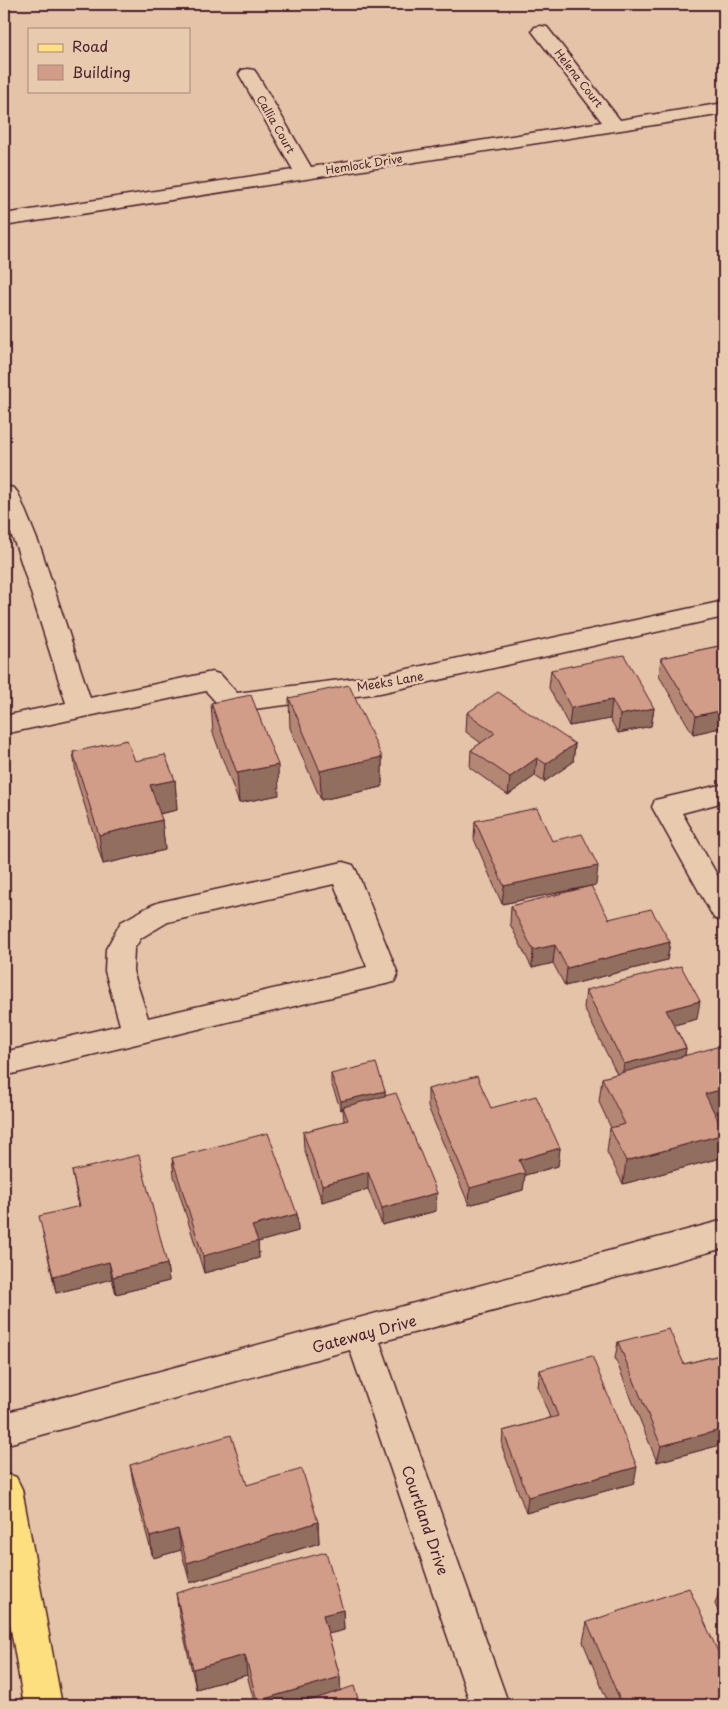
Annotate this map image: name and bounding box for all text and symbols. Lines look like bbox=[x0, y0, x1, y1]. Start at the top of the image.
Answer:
legend bbox=[28, 28, 190, 92]
text: Road bbox=[72, 34, 108, 57]
street label: Helena Court bbox=[551, 45, 608, 111]
text: Building bbox=[72, 60, 131, 83]
street label: Callia Court bbox=[252, 92, 300, 157]
street label: Hemlock Drive bbox=[324, 150, 404, 178]
street label: Meeks Lane bbox=[355, 666, 425, 696]
street label: Gateway Drive bbox=[309, 1308, 419, 1358]
street label: Courtland Drive bbox=[396, 1462, 456, 1578]

